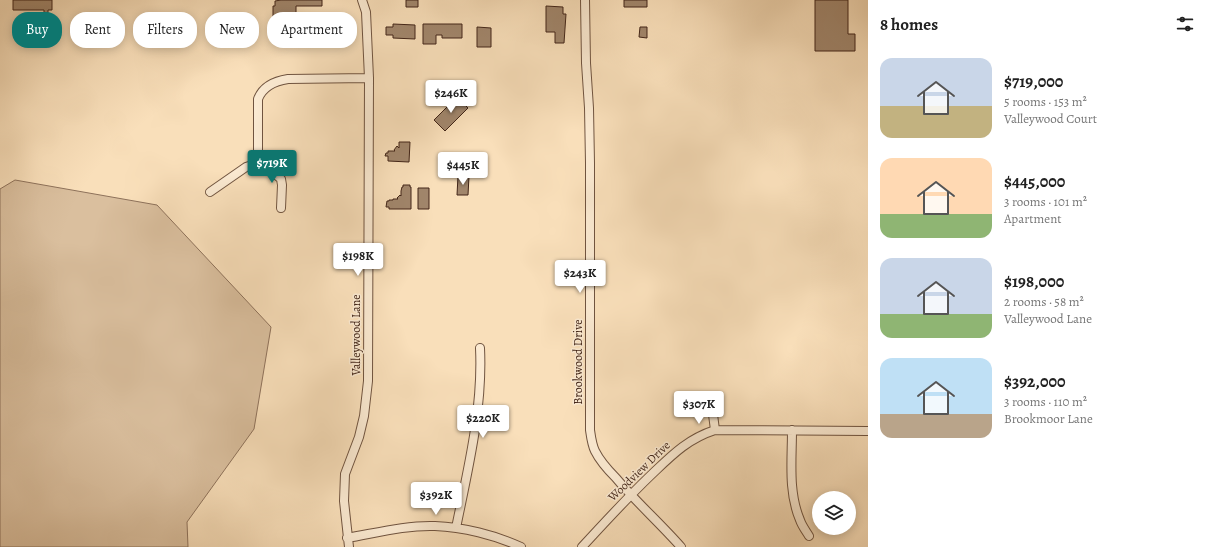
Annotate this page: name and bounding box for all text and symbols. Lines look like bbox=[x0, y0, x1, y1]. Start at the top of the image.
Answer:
chip: Buy bbox=[12, 12, 62, 48]
chip: Rent bbox=[70, 12, 125, 48]
chip: Filters bbox=[133, 12, 197, 48]
chip: New bbox=[205, 12, 259, 48]
chip: Apartment bbox=[267, 12, 357, 48]
text: 8 homes bbox=[880, 13, 938, 36]
icon: filters bbox=[1174, 13, 1196, 35]
text: $719,000 bbox=[1004, 70, 1063, 93]
icon: home bbox=[912, 74, 960, 122]
pin: $246K bbox=[423, 80, 479, 114]
text: $246K bbox=[434, 84, 468, 101]
text: 5 rooms · 153 m² bbox=[1004, 93, 1087, 110]
text: Valleywood Court bbox=[1004, 110, 1097, 127]
pin: $719K bbox=[244, 150, 300, 184]
pin: $445K bbox=[435, 152, 491, 186]
text: $719K bbox=[257, 154, 287, 171]
text: $445K bbox=[447, 156, 479, 173]
text: $445,000 bbox=[1004, 170, 1065, 193]
icon: home bbox=[912, 174, 960, 222]
text: 3 rooms · 101 m² bbox=[1004, 193, 1087, 210]
text: Apartment bbox=[1004, 210, 1062, 227]
pin: $198K bbox=[330, 243, 386, 277]
text: $198K bbox=[342, 247, 374, 264]
pin: $243K bbox=[552, 260, 608, 294]
text: $243K bbox=[564, 264, 596, 281]
text: $198,000 bbox=[1004, 270, 1064, 293]
icon: home bbox=[912, 274, 960, 322]
text: 2 rooms · 58 m² bbox=[1004, 293, 1084, 310]
street label: Valleywood Lane bbox=[348, 294, 364, 377]
text: Valleywood Lane bbox=[1004, 310, 1092, 327]
street label: Brookwood Drive bbox=[570, 319, 586, 405]
text: $392,000 bbox=[1004, 370, 1066, 393]
icon: home bbox=[912, 374, 960, 422]
pin: $307K bbox=[671, 391, 727, 425]
text: 3 rooms · 110 m² bbox=[1004, 393, 1087, 410]
text: $307K bbox=[683, 395, 715, 412]
pin: $220K bbox=[455, 405, 511, 439]
text: $220K bbox=[466, 409, 500, 426]
text: Brookmoor Lane bbox=[1004, 410, 1093, 427]
street label: Woodview Drive bbox=[604, 437, 674, 505]
pin: $392K bbox=[408, 482, 464, 516]
text: $392K bbox=[420, 486, 452, 503]
map controls bbox=[812, 491, 856, 535]
button: layers bbox=[812, 491, 856, 535]

